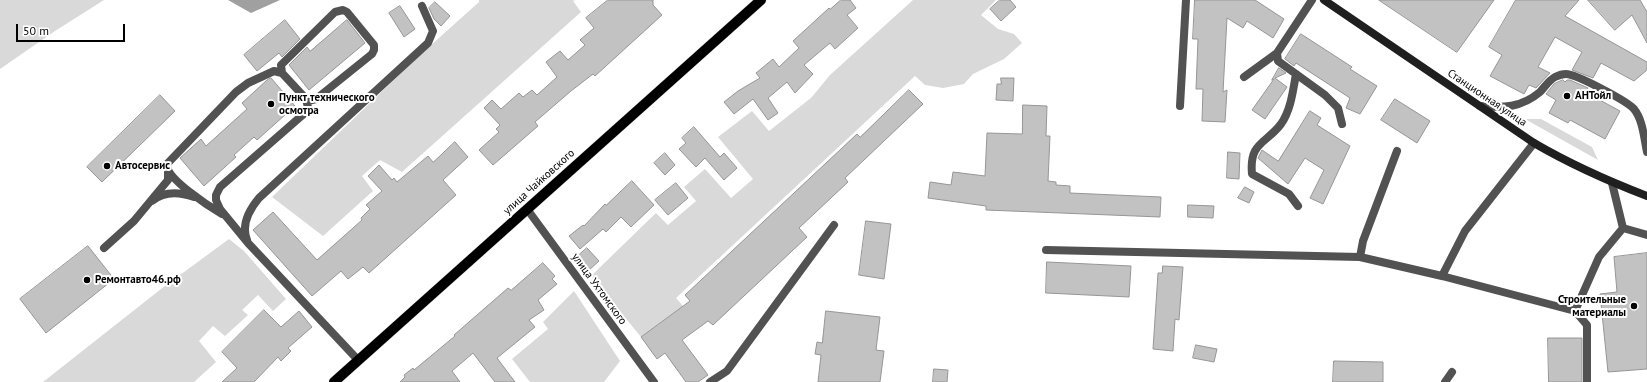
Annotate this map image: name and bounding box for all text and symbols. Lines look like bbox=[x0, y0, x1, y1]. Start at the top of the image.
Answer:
scale bar bbox=[18, 16, 127, 42]
text: 50 m bbox=[23, 23, 49, 38]
street label: Станционная улица bbox=[1445, 67, 1529, 129]
place label: АНТойл bbox=[1575, 89, 1611, 103]
place label: Пункт технического осмотра bbox=[279, 91, 375, 117]
marker: АНТойл bbox=[1562, 91, 1572, 101]
marker: Пункт технического осмотра bbox=[266, 99, 276, 109]
street label: улица Чайковского bbox=[501, 147, 577, 217]
place label: Автосервис bbox=[115, 159, 170, 173]
marker: Автосервис bbox=[102, 161, 112, 171]
street label: улица Ухтомского bbox=[569, 251, 629, 327]
place label: Ремонтавто46.рф bbox=[95, 273, 181, 287]
marker: Ремонтавто46.рф bbox=[82, 275, 92, 285]
place label: Строительные материалы bbox=[1558, 293, 1626, 319]
marker: Строительные материалы bbox=[1629, 301, 1639, 311]

